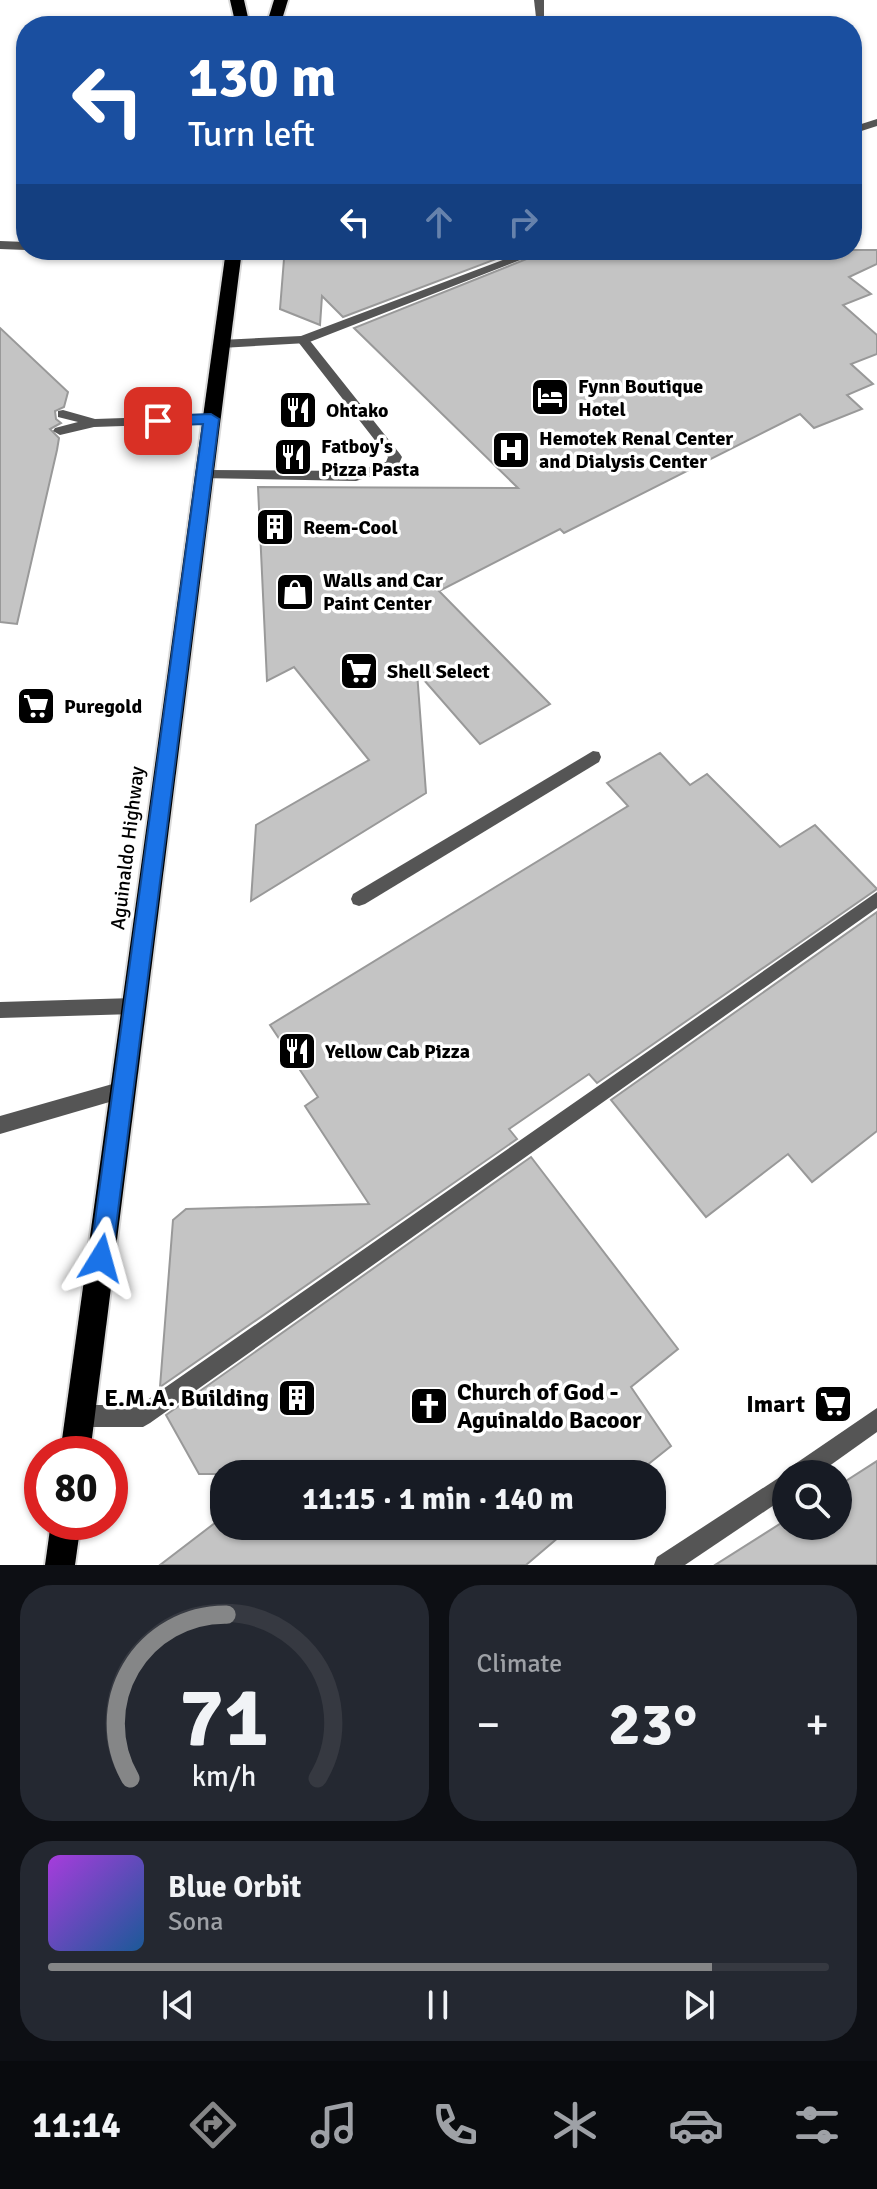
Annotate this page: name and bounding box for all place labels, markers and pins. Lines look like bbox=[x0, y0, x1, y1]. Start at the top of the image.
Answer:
place label: Fynn Boutique Hotel bbox=[578, 374, 703, 422]
hotel icon: Fynn Boutique Hotel bbox=[529, 376, 571, 418]
pin bbox=[124, 387, 192, 455]
restaurant icon: Ohtako bbox=[277, 389, 319, 431]
place label: Ohtako bbox=[326, 398, 389, 423]
place label: Hemotek Renal Center and Dialysis Center bbox=[539, 426, 733, 474]
hospital icon: Hemotek Renal Center and Dialysis Center bbox=[490, 429, 532, 471]
place label: Fatboy's Pizza Pasta bbox=[321, 434, 420, 482]
restaurant icon: Fatboy's Pizza Pasta bbox=[272, 436, 314, 478]
building icon: Reem-Cool bbox=[254, 506, 296, 548]
place label: Reem-Cool bbox=[303, 515, 398, 540]
place label: Walls and Car Paint Center bbox=[323, 568, 443, 616]
shop icon: Walls and Car Paint Center bbox=[274, 571, 316, 613]
supermarket icon: Shell Select bbox=[338, 650, 380, 692]
place label: Shell Select bbox=[387, 659, 490, 684]
supermarket icon: Puregold bbox=[15, 685, 57, 727]
place label: Puregold bbox=[64, 694, 142, 719]
restaurant icon: Yellow Cab Pizza bbox=[276, 1030, 318, 1072]
place label: Yellow Cab Pizza bbox=[324, 1039, 470, 1064]
building icon: E.M.A. Building bbox=[276, 1377, 318, 1419]
place label: Church of God - Aguinaldo Bacoor bbox=[457, 1377, 642, 1435]
place label: E.M.A. Building bbox=[104, 1383, 269, 1413]
supermarket icon: Imart bbox=[812, 1383, 854, 1425]
church icon: Church of God - Aguinaldo Bacoor bbox=[408, 1385, 450, 1427]
place label: Imart bbox=[746, 1389, 805, 1419]

